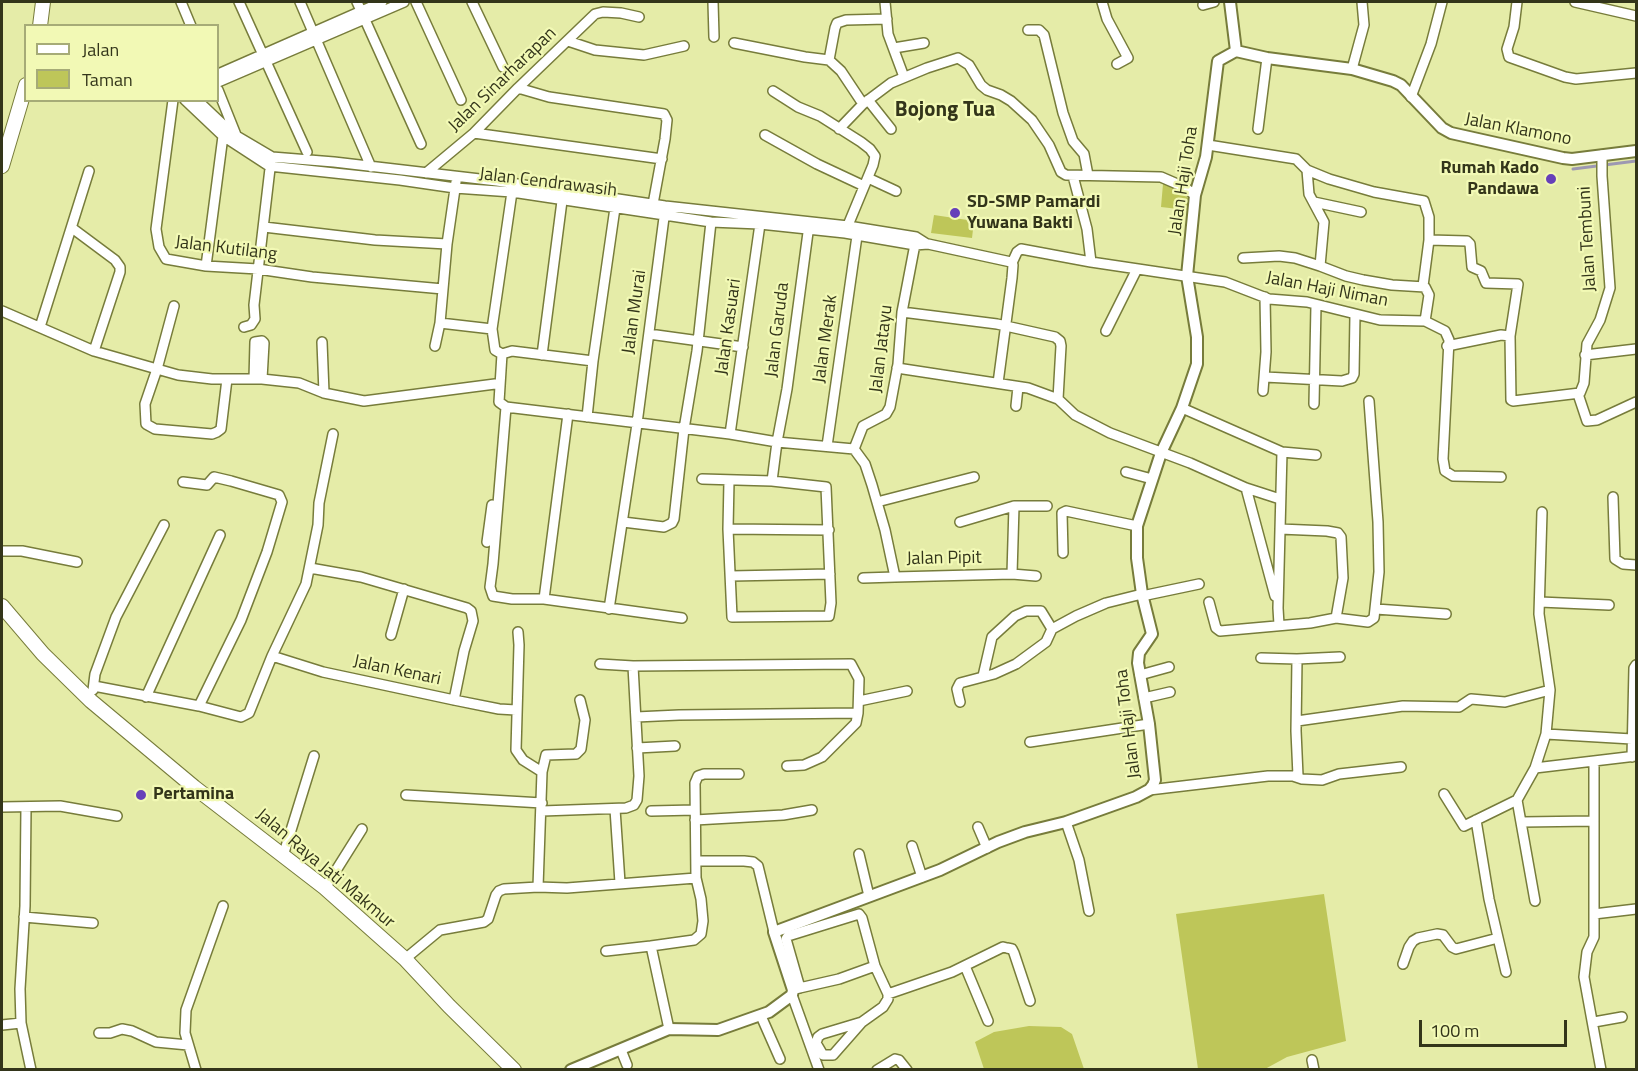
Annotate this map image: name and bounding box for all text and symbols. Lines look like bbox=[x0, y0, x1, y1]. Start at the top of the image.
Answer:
street label: Jalan Sinarharapan bbox=[445, 23, 561, 137]
legend bbox=[24, 24, 219, 102]
text: Jalan bbox=[82, 36, 119, 63]
text: Taman bbox=[82, 66, 133, 93]
district label: Bojong Tua bbox=[895, 98, 995, 124]
street label: Jalan Klamono bbox=[1463, 109, 1573, 151]
street label: Jalan Haji Toha bbox=[1165, 125, 1203, 237]
place label: Rumah Kado Pandawa bbox=[1440, 158, 1539, 201]
street label: Jalan Cendrawasih bbox=[478, 164, 618, 202]
marker: Rumah Kado Pandawa bbox=[1544, 172, 1558, 186]
street label: Jalan Tembuni bbox=[1574, 186, 1602, 292]
place label: SD-SMP Pamardi Yuwana Bakti bbox=[967, 192, 1100, 234]
marker: SD-SMP Pamardi Yuwana Bakti bbox=[948, 206, 962, 220]
street label: Jalan Kutilang bbox=[174, 232, 278, 266]
street label: Jalan Murai bbox=[618, 268, 652, 356]
street label: Jalan Haji Niman bbox=[1264, 268, 1390, 312]
street label: Jalan Kasuari bbox=[712, 277, 746, 377]
street label: Jalan Garuda bbox=[761, 281, 795, 379]
street label: Jalan Merak bbox=[809, 293, 843, 385]
street label: Jalan Jatayu bbox=[866, 304, 898, 394]
street label: Jalan Pipit bbox=[906, 548, 982, 570]
street label: Jalan Kenari bbox=[351, 651, 443, 691]
street label: Jalan Haji Toha bbox=[1112, 668, 1146, 780]
place label: Pertamina bbox=[153, 784, 234, 806]
marker: Pertamina bbox=[134, 788, 148, 802]
street label: Jalan Raya Jati Makmur bbox=[251, 805, 399, 933]
scale bar bbox=[1422, 1008, 1570, 1046]
text: 100 m bbox=[1430, 1017, 1479, 1044]

